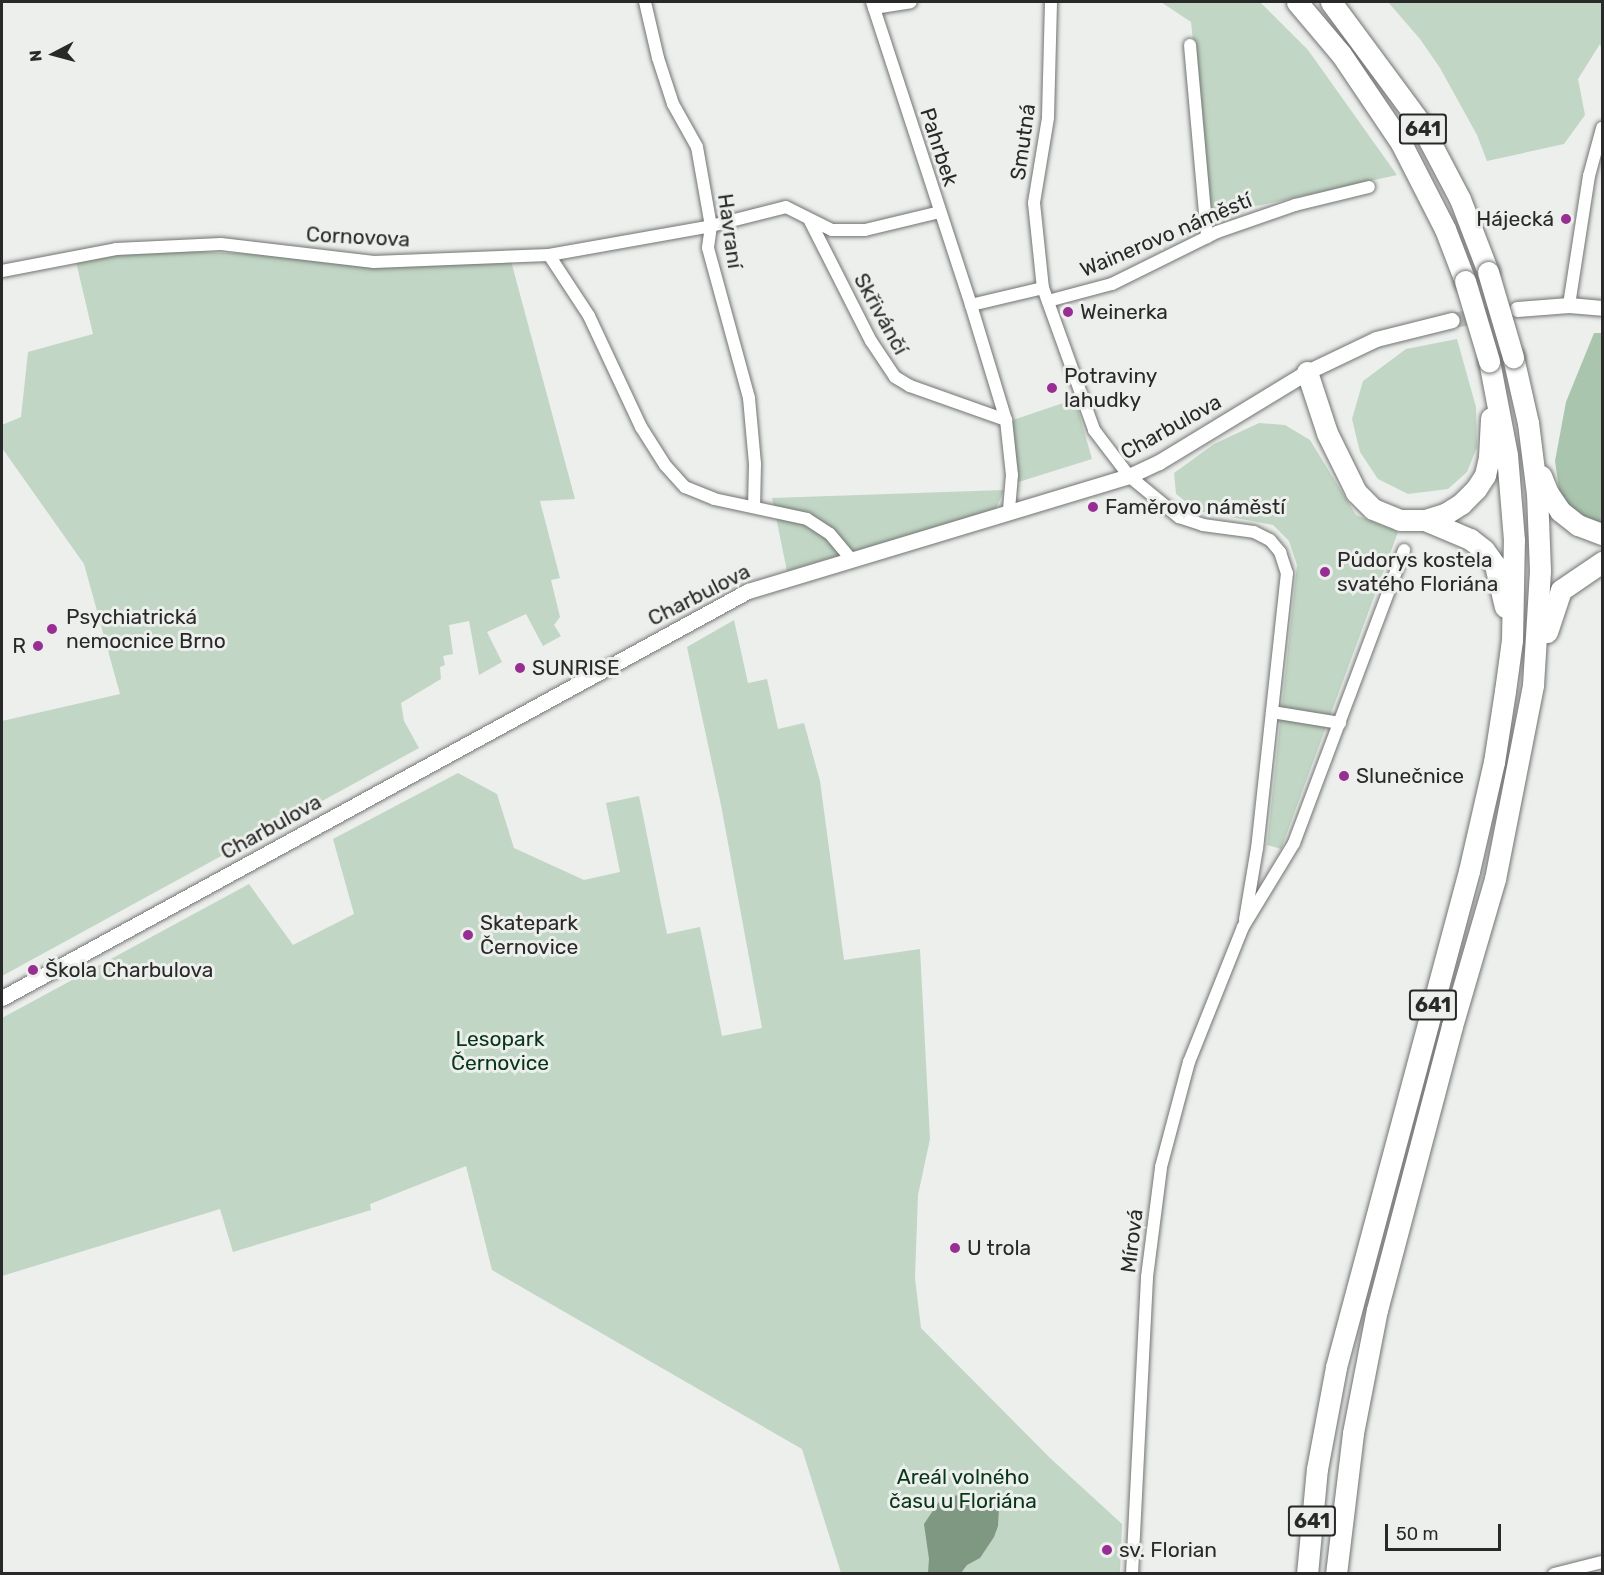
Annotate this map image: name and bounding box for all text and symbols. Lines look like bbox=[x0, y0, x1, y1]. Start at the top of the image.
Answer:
north arrow bbox=[24, 24, 84, 84]
text: N bbox=[26, 49, 46, 63]
street label: Smutná bbox=[1005, 102, 1041, 182]
street label: Pahrbek bbox=[915, 105, 963, 189]
road number: 641 bbox=[1398, 112, 1448, 146]
street label: Wainerovo náměstí bbox=[1076, 187, 1256, 283]
street label: Havraní bbox=[712, 192, 748, 270]
place label: Hájecká bbox=[1476, 206, 1554, 232]
marker: Hájecká bbox=[1559, 212, 1573, 226]
street label: Cornovova bbox=[305, 222, 411, 252]
street label: Skřivánčí bbox=[848, 269, 914, 359]
place label: Weinerka bbox=[1080, 299, 1168, 325]
marker: Weinerka bbox=[1061, 305, 1075, 319]
place label: Potraviny lahudky bbox=[1064, 363, 1157, 413]
marker: Potraviny lahudky bbox=[1045, 381, 1059, 395]
street label: Charbulova bbox=[1116, 389, 1226, 465]
place label: Faměrovo náměstí bbox=[1105, 494, 1285, 520]
marker: Faměrovo náměstí bbox=[1086, 500, 1100, 514]
place label: Půdorys kostela svatého Floriána bbox=[1337, 547, 1498, 597]
street label: Charbulova bbox=[644, 559, 754, 631]
marker: Půdorys kostela svatého Floriána bbox=[1318, 565, 1332, 579]
place label: Psychiatrická nemocnice Brno bbox=[66, 604, 226, 654]
marker: Psychiatrická nemocnice Brno bbox=[43, 620, 61, 638]
place label: R bbox=[12, 633, 26, 659]
marker: R bbox=[31, 639, 45, 653]
place label: SUNRISE bbox=[532, 655, 620, 681]
marker: SUNRISE bbox=[513, 661, 527, 675]
place label: Slunečnice bbox=[1356, 763, 1464, 789]
marker: Slunečnice bbox=[1337, 769, 1351, 783]
street label: Charbulova bbox=[216, 789, 326, 865]
place label: Skatepark Černovice bbox=[480, 910, 578, 960]
marker: Skatepark Černovice bbox=[461, 928, 475, 942]
place label: Škola Charbulova bbox=[45, 957, 213, 983]
marker: Škola Charbulova bbox=[26, 963, 40, 977]
road number: 641 bbox=[1408, 988, 1458, 1022]
park label: Lesopark Černovice bbox=[451, 1026, 549, 1076]
street label: Mírová bbox=[1116, 1208, 1148, 1274]
place label: U trola bbox=[967, 1235, 1032, 1261]
marker: U trola bbox=[948, 1241, 962, 1255]
park label: Areál volného času u Floriána bbox=[889, 1464, 1037, 1514]
road number: 641 bbox=[1286, 1504, 1338, 1538]
scale bar bbox=[1388, 1512, 1504, 1550]
text: 50 m bbox=[1396, 1523, 1439, 1545]
place label: sv. Florian bbox=[1119, 1537, 1217, 1563]
marker: sv. Florian bbox=[1100, 1543, 1114, 1557]

